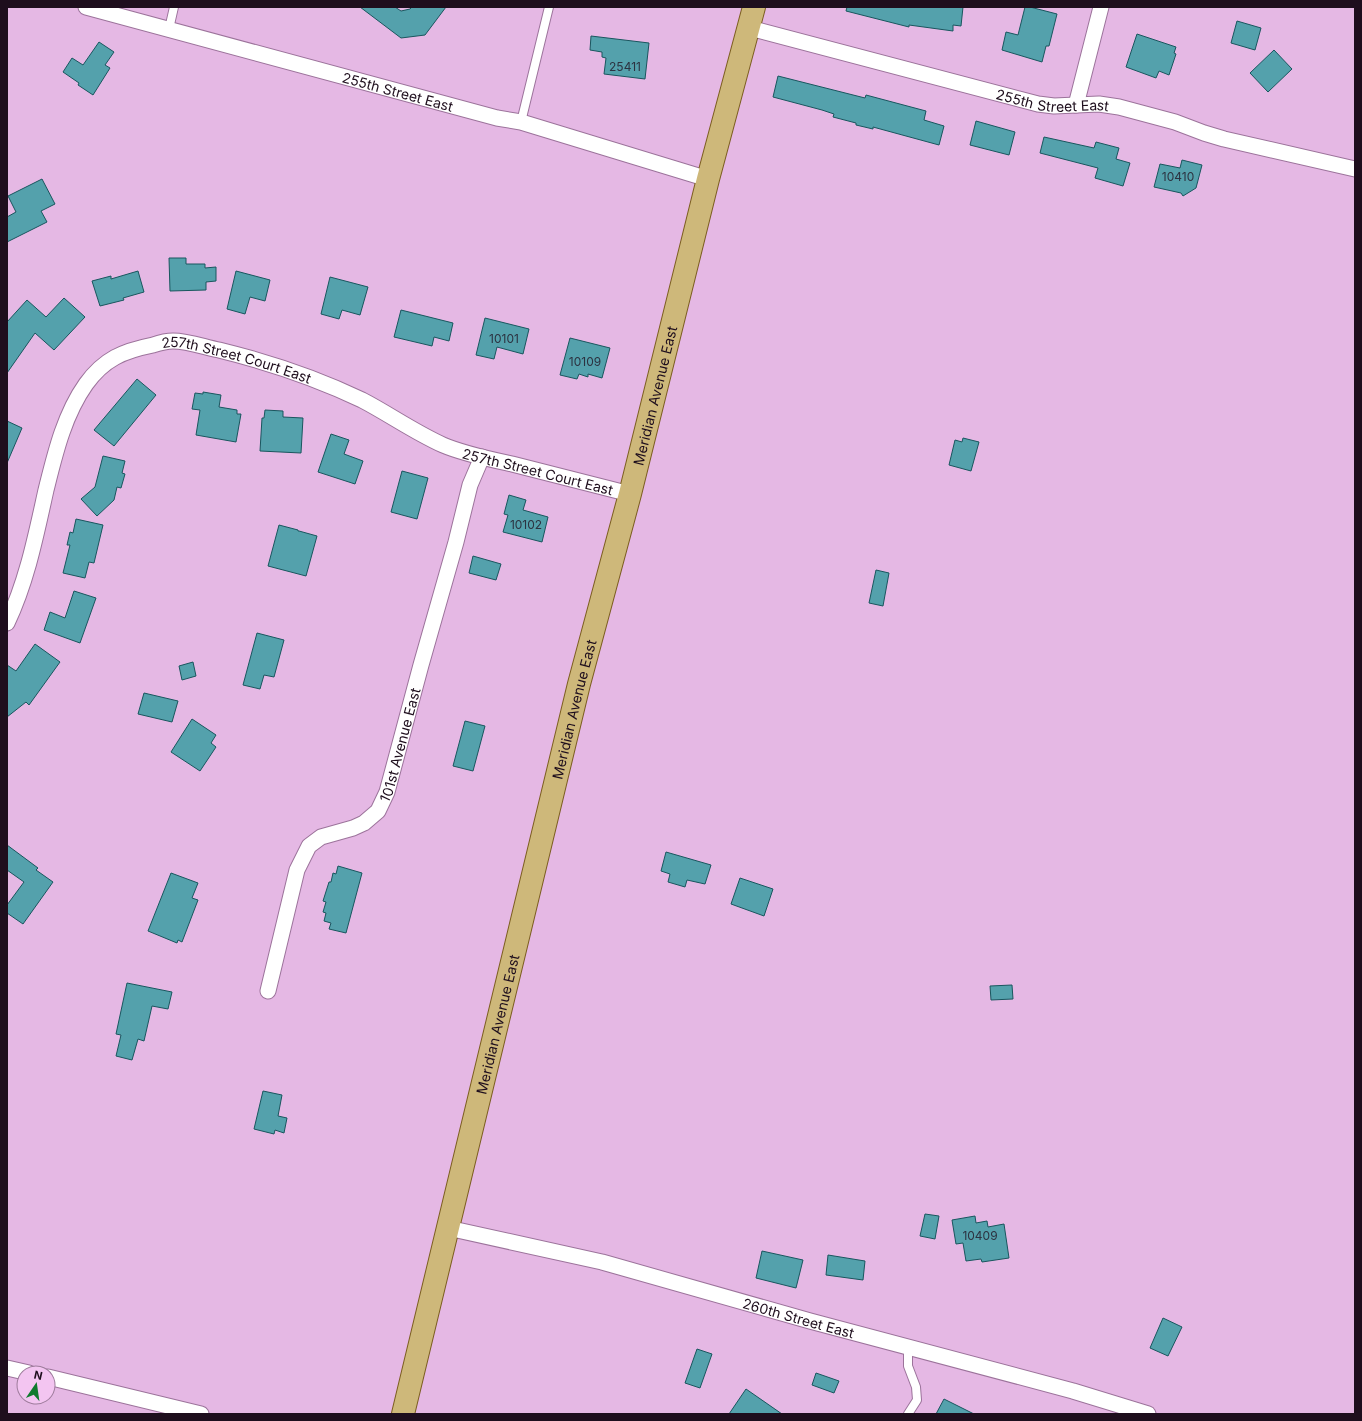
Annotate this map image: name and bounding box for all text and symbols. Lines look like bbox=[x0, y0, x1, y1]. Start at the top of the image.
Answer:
house number: 25411 bbox=[609, 59, 641, 74]
street label: 255th Street East bbox=[341, 68, 456, 114]
street label: 255th Street East bbox=[994, 85, 1111, 115]
house number: 10410 bbox=[1162, 169, 1194, 184]
street label: Meridian Avenue East bbox=[629, 324, 680, 467]
house number: 10101 bbox=[489, 331, 519, 346]
street label: 257th Street Court East bbox=[160, 332, 314, 386]
house number: 10109 bbox=[569, 354, 601, 369]
street label: 257th Street Court East bbox=[461, 444, 615, 498]
house number: 10102 bbox=[510, 517, 542, 532]
street label: Meridian Avenue East bbox=[548, 637, 599, 781]
street label: 101st Avenue East bbox=[375, 685, 423, 805]
street label: Meridian Avenue East bbox=[472, 952, 522, 1096]
house number: 10409 bbox=[962, 1228, 998, 1243]
street label: 260th Street East bbox=[741, 1294, 857, 1341]
north arrow bbox=[16, 1365, 56, 1405]
text: N bbox=[33, 1367, 44, 1383]

